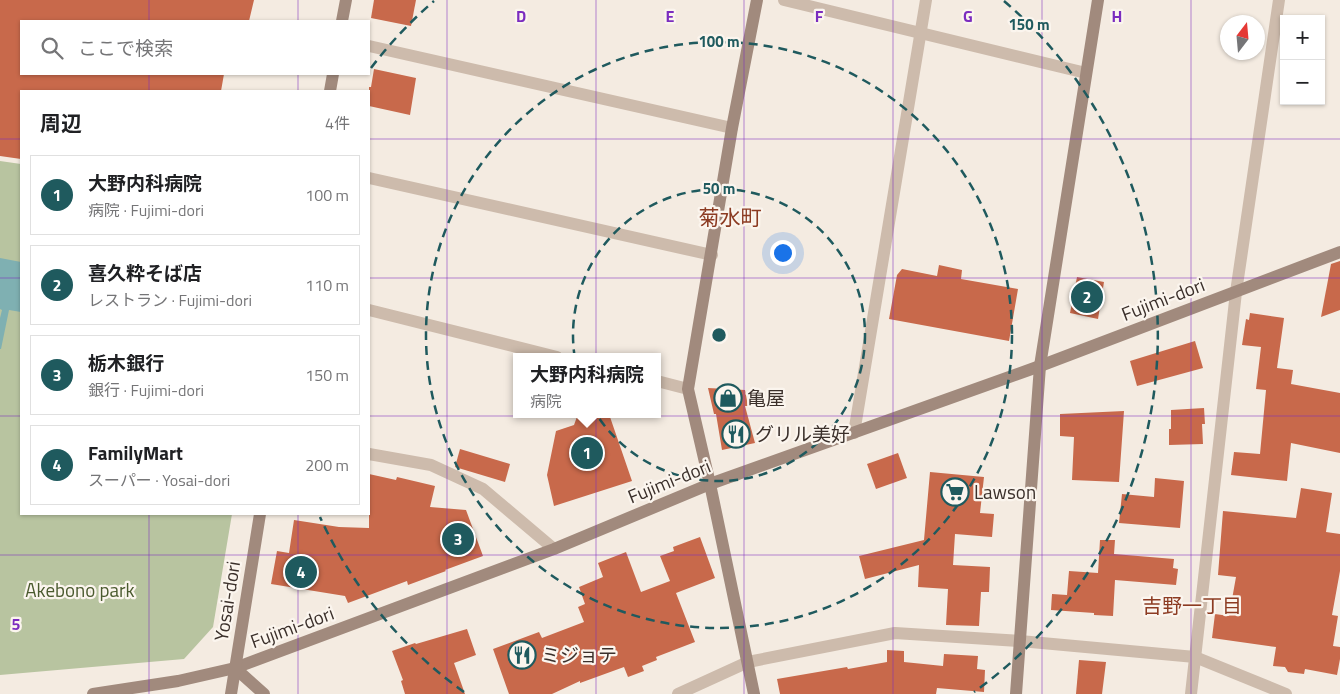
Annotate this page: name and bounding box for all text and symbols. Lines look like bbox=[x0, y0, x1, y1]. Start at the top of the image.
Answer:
text: D bbox=[516, 4, 526, 28]
text: E bbox=[666, 4, 675, 28]
text: F bbox=[815, 4, 824, 28]
text: G bbox=[963, 4, 973, 28]
text: H bbox=[1112, 4, 1122, 28]
text: 150 m bbox=[1008, 13, 1050, 36]
north arrow bbox=[1220, 15, 1265, 60]
map controls bbox=[1280, 15, 1325, 105]
button: + bbox=[1280, 15, 1325, 60]
search box bbox=[20, 20, 370, 75]
text: 100 m bbox=[698, 30, 740, 53]
text: ここで検索 bbox=[78, 33, 173, 62]
icon: search bbox=[38, 34, 66, 62]
button: − bbox=[1280, 60, 1325, 105]
text: 周辺 bbox=[40, 107, 82, 139]
text: 4件 bbox=[325, 111, 350, 135]
text: 大野内科病院 bbox=[88, 168, 202, 197]
text: 50 m bbox=[703, 177, 735, 200]
text: 1 bbox=[53, 183, 61, 207]
text: 100 m bbox=[305, 183, 349, 207]
text: 病院 · Fujimi-dori bbox=[88, 198, 204, 222]
district label: 菊水町 bbox=[699, 201, 762, 233]
your location bbox=[770, 240, 796, 266]
text: 喜久粋そば店 bbox=[88, 258, 202, 287]
street label: Fujimi-dori bbox=[1117, 269, 1209, 328]
text: 2 bbox=[53, 273, 61, 297]
text: 110 m bbox=[305, 273, 349, 297]
pin: 2 bbox=[1071, 278, 1103, 316]
text: レストラン · Fujimi-dori bbox=[88, 288, 252, 312]
centre of rings bbox=[710, 326, 728, 344]
text: 栃木銀行 bbox=[88, 348, 164, 377]
popup bbox=[513, 353, 661, 418]
text: 大野内科病院 bbox=[530, 359, 644, 388]
text: 3 bbox=[53, 363, 61, 387]
text: 150 m bbox=[305, 363, 349, 387]
text: 銀行 · Fujimi-dori bbox=[88, 378, 204, 402]
shop icon: 亀屋 bbox=[713, 383, 743, 413]
place label: 亀屋 bbox=[747, 383, 785, 412]
text: 病院 bbox=[530, 389, 562, 413]
restaurant icon: グリル美好 bbox=[721, 419, 751, 449]
place label: グリル美好 bbox=[755, 419, 850, 448]
pin: 1 bbox=[571, 434, 603, 472]
text: FamilyMart bbox=[88, 438, 183, 467]
street label: Fujimi-dori bbox=[623, 451, 715, 510]
text: 4 bbox=[53, 453, 61, 477]
text: 200 m bbox=[305, 453, 349, 477]
text: スーパー · Yosai-dori bbox=[88, 468, 230, 492]
supermarket icon: Lawson bbox=[940, 477, 970, 507]
place label: Lawson bbox=[974, 477, 1036, 506]
pin: 3 bbox=[442, 520, 474, 558]
pin: 4 bbox=[285, 553, 317, 591]
street label: Yosai-dori bbox=[206, 559, 247, 643]
park label: Akebono park bbox=[25, 575, 135, 604]
district label: 吉野一丁目 bbox=[1142, 590, 1242, 621]
street label: Fujimi-dori bbox=[246, 598, 338, 655]
text: 5 bbox=[12, 612, 21, 636]
restaurant icon: ミジョテ bbox=[507, 640, 537, 670]
place label: ミジョテ bbox=[541, 640, 617, 669]

